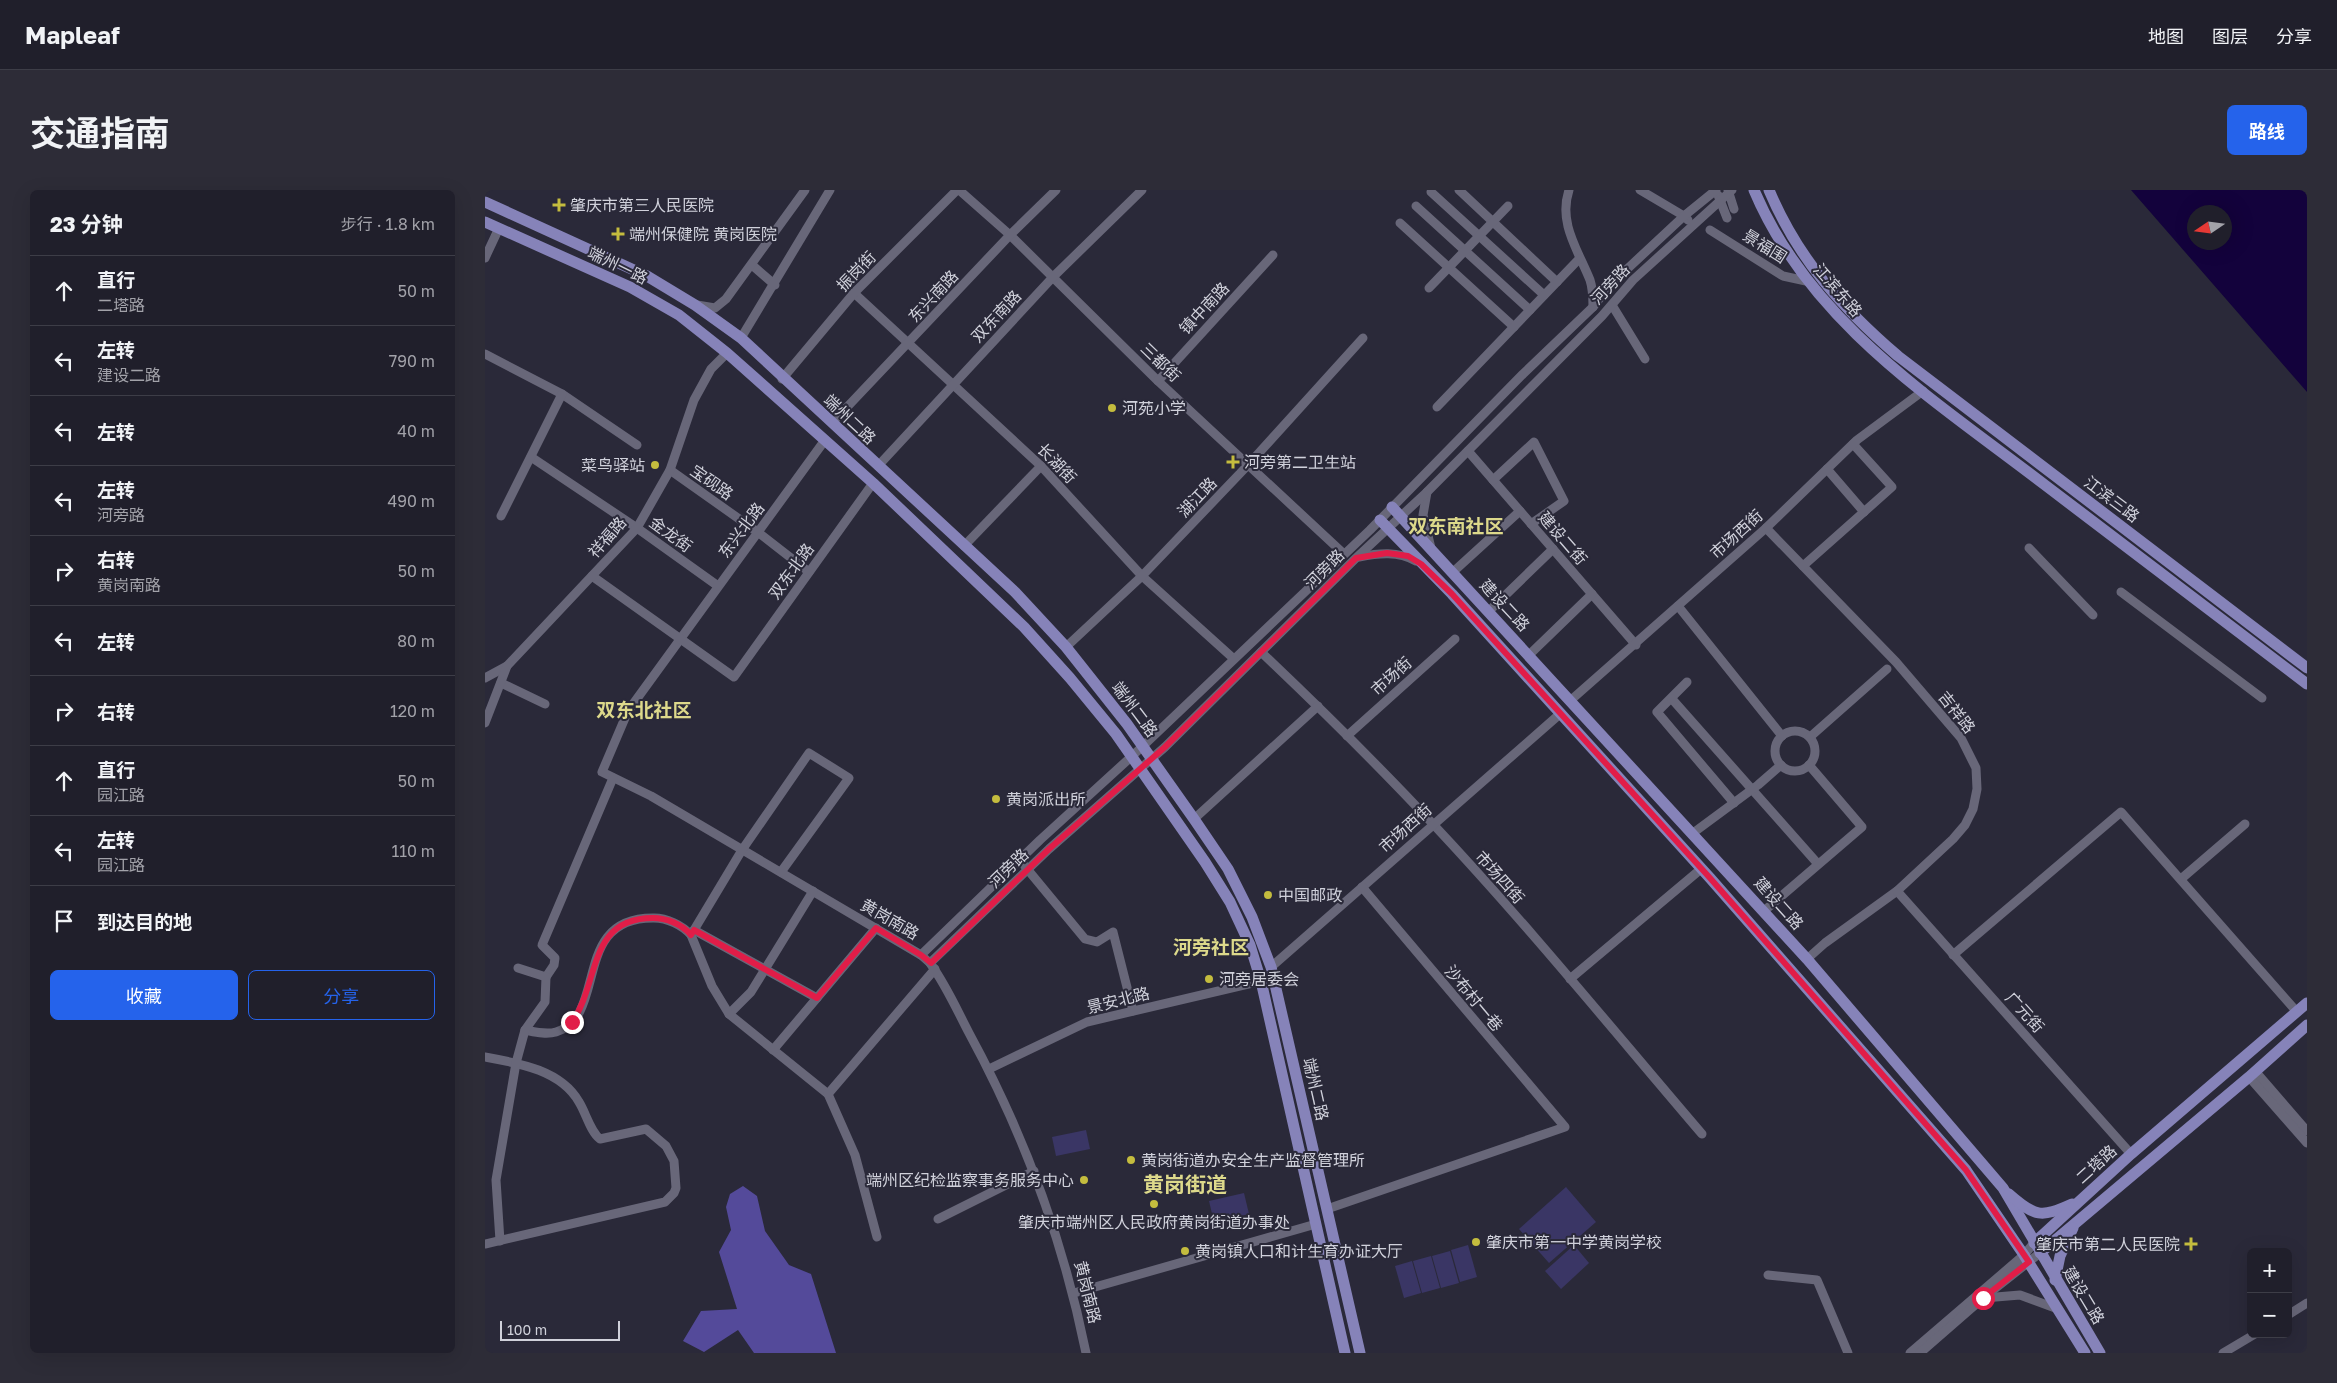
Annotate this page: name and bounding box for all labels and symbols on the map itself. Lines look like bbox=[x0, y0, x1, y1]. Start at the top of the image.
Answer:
place label: 肇庆市第三人民医院 bbox=[570, 195, 714, 215]
marker: 肇庆市第三人民医院 bbox=[552, 198, 566, 212]
north arrow bbox=[2187, 205, 2232, 250]
place label: 端州保健院 黄岗医院 bbox=[629, 224, 777, 244]
street label: 景福围 bbox=[1739, 225, 1791, 267]
marker: 端州保健院 黄岗医院 bbox=[611, 227, 625, 241]
street label: 端州一路 bbox=[585, 242, 651, 288]
street label: 振岗街 bbox=[832, 247, 880, 295]
street label: 江滨东路 bbox=[1809, 259, 1867, 321]
street label: 河旁路 bbox=[1586, 260, 1634, 308]
street label: 东兴南路 bbox=[904, 266, 962, 326]
street label: 镇中南路 bbox=[1175, 278, 1233, 338]
street label: 双东南路 bbox=[967, 286, 1025, 346]
street label: 三都街 bbox=[1137, 338, 1185, 386]
street label: 端州二路 bbox=[820, 390, 880, 448]
place label: 河苑小学 bbox=[1122, 398, 1186, 418]
marker: 河苑小学 bbox=[1106, 402, 1118, 414]
street label: 长湖街 bbox=[1033, 439, 1081, 487]
place label: 河旁第二卫生站 bbox=[1244, 452, 1356, 472]
place label: 菜鸟驿站 bbox=[581, 455, 645, 475]
marker: 河旁第二卫生站 bbox=[1226, 455, 1240, 469]
marker: 菜鸟驿站 bbox=[649, 459, 661, 471]
street label: 宝砚路 bbox=[687, 460, 737, 504]
street label: 江滨三路 bbox=[2080, 472, 2144, 526]
street label: 湖江路 bbox=[1173, 473, 1221, 521]
street label: 东兴北路 bbox=[714, 498, 768, 562]
street label: 市场西街 bbox=[1706, 505, 1766, 563]
street label: 建设二街 bbox=[1534, 507, 1592, 569]
street label: 祥福路 bbox=[584, 512, 630, 562]
street label: 金龙街 bbox=[646, 512, 696, 556]
district label: 双东南社区 bbox=[1408, 514, 1504, 537]
street label: 双东北路 bbox=[764, 539, 818, 603]
street label: 河旁路 bbox=[1300, 545, 1348, 593]
street label: 建设二路 bbox=[1476, 575, 1534, 635]
street label: 市场街 bbox=[1366, 653, 1416, 699]
street label: 端州二路 bbox=[1108, 677, 1162, 741]
street label: 吉祥路 bbox=[1934, 687, 1980, 737]
district label: 双东北社区 bbox=[596, 698, 692, 721]
place label: 黄岗派出所 bbox=[1006, 789, 1086, 809]
marker: 黄岗派出所 bbox=[990, 793, 1002, 805]
street label: 市场西街 bbox=[1375, 799, 1435, 857]
street label: 河旁路 bbox=[984, 844, 1032, 892]
street label: 市场四街 bbox=[1471, 847, 1529, 907]
street label: 建设二路 bbox=[1750, 873, 1808, 933]
place label: 中国邮政 bbox=[1278, 885, 1342, 905]
marker: 中国邮政 bbox=[1262, 889, 1274, 901]
street label: 黄岗南路 bbox=[857, 894, 923, 944]
district label: 河旁社区 bbox=[1173, 935, 1249, 958]
street label: 沙布村一巷 bbox=[1441, 961, 1507, 1035]
place label: 河旁居委会 bbox=[1219, 969, 1299, 989]
marker: 河旁居委会 bbox=[1203, 973, 1215, 985]
street label: 景安北路 bbox=[1085, 983, 1151, 1017]
street label: 广元街 bbox=[2002, 987, 2048, 1037]
route end bbox=[561, 1011, 584, 1034]
street label: 端州二路 bbox=[1299, 1056, 1333, 1122]
street label: 二塔路 bbox=[2071, 1141, 2121, 1187]
place label: 黄岗街道办安全生产监督管理所 bbox=[1141, 1150, 1365, 1170]
marker: 黄岗街道办安全生产监督管理所 bbox=[1125, 1154, 1137, 1166]
place label: 端州区纪检监察事务服务中心 bbox=[866, 1170, 1074, 1190]
district label: 黄岗街道 bbox=[1143, 1171, 1227, 1197]
marker: 端州区纪检监察事务服务中心 bbox=[1078, 1174, 1090, 1186]
marker: 肇庆市端州区人民政府黄岗街道办事处 bbox=[1148, 1198, 1160, 1210]
place label: 肇庆市端州区人民政府黄岗街道办事处 bbox=[1018, 1212, 1290, 1232]
place label: 肇庆市第一中学黄岗学校 bbox=[1486, 1232, 1662, 1252]
place label: 肇庆市第二人民医院 bbox=[2036, 1234, 2180, 1254]
marker: 肇庆市第一中学黄岗学校 bbox=[1470, 1236, 1482, 1248]
marker: 肇庆市第二人民医院 bbox=[2184, 1237, 2198, 1251]
place label: 黄岗镇人口和计生育办证大厅 bbox=[1195, 1241, 1403, 1261]
marker: 黄岗镇人口和计生育办证大厅 bbox=[1179, 1245, 1191, 1257]
street label: 黄岗南路 bbox=[1071, 1259, 1105, 1325]
street label: 建设二路 bbox=[2059, 1262, 2109, 1328]
route start bbox=[1972, 1287, 1995, 1310]
scale bar bbox=[500, 1318, 620, 1341]

